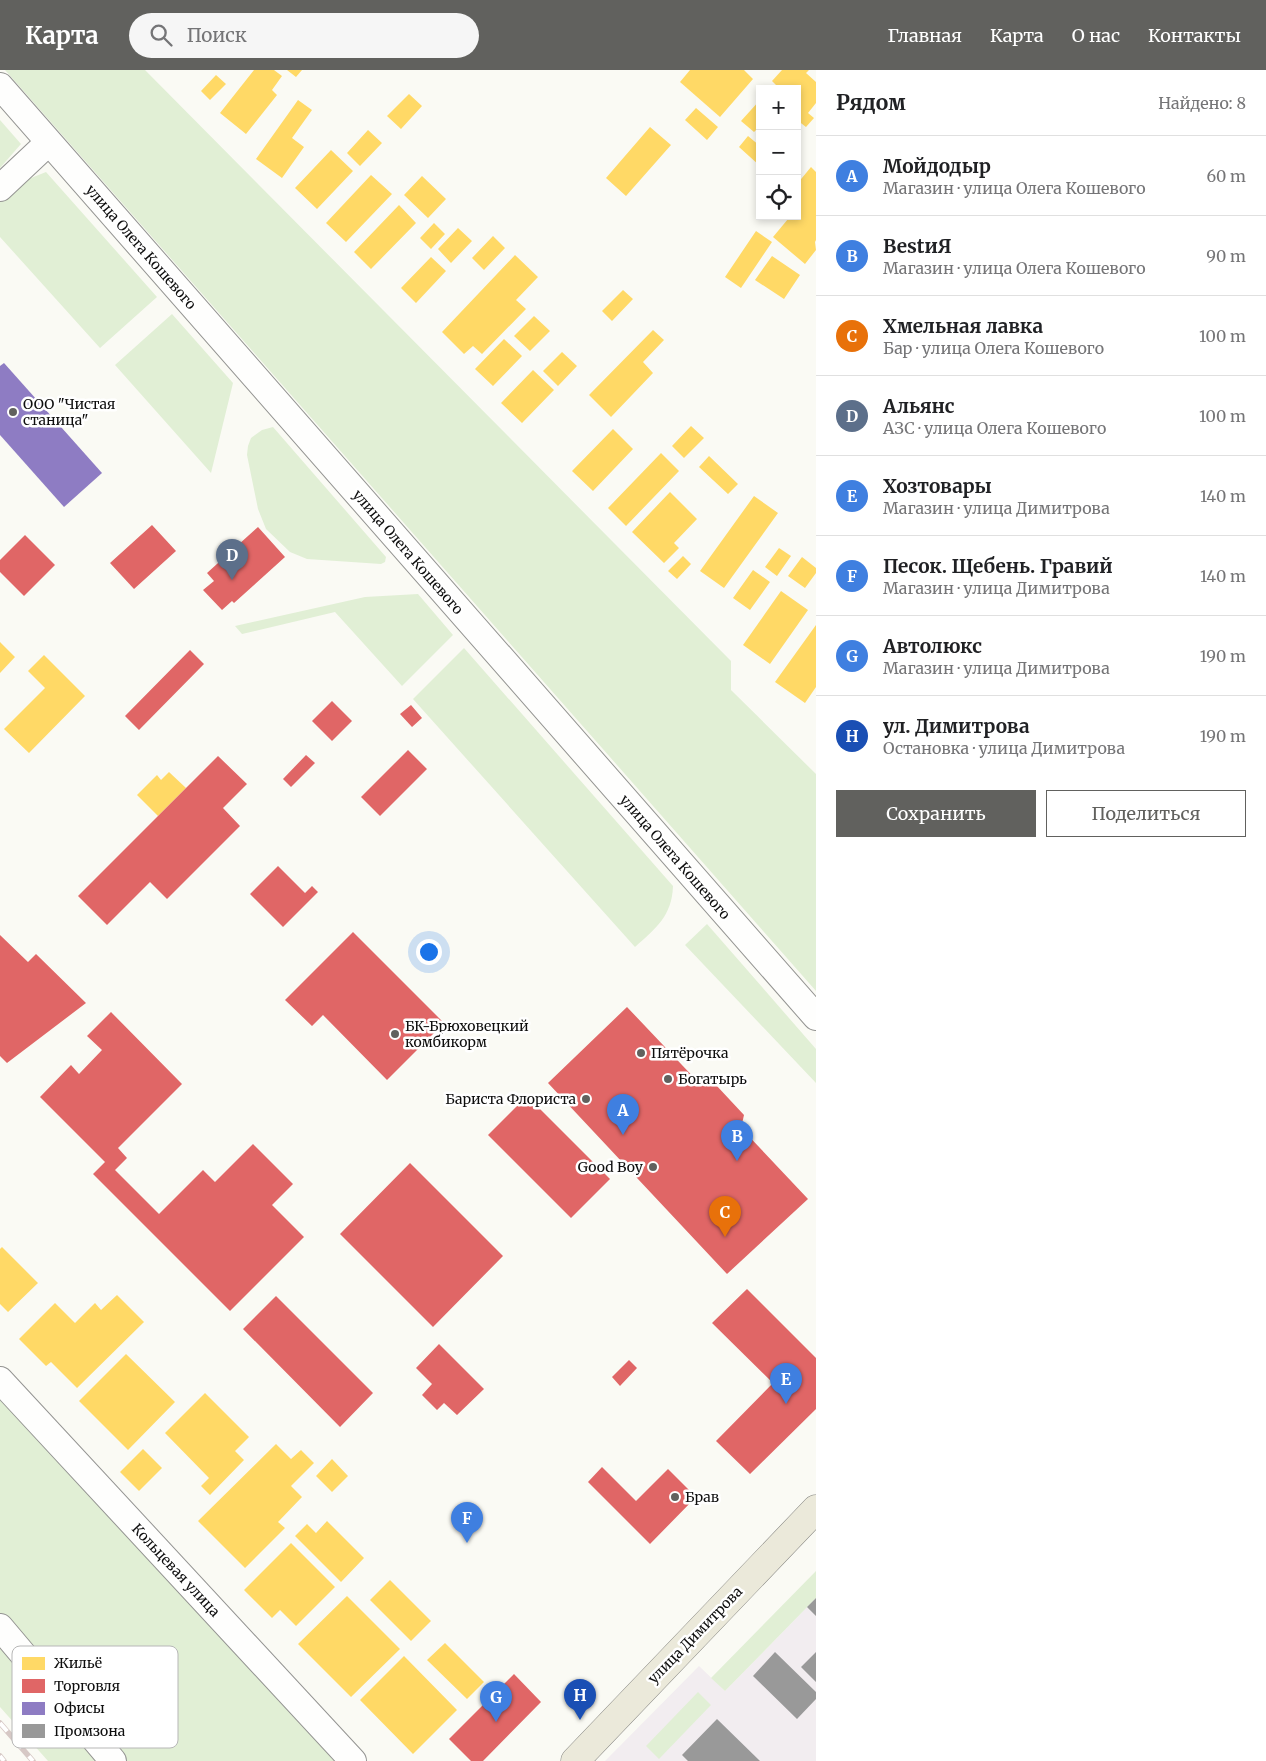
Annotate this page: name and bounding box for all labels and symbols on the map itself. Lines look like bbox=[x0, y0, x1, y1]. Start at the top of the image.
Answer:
street label: улица Олега Кошевого bbox=[82, 181, 200, 313]
place label: ООО "Чистая станица" bbox=[23, 395, 115, 429]
marker: ООО "Чистая станица" bbox=[7, 406, 19, 418]
street label: улица Олега Кошевого bbox=[349, 486, 467, 618]
pin: D bbox=[216, 539, 248, 580]
street label: улица Олега Кошевого bbox=[616, 791, 734, 923]
your location bbox=[416, 939, 442, 965]
place label: БК-Брюховецкий комбикорм bbox=[405, 1017, 529, 1051]
marker: БК-Брюховецкий комбикорм bbox=[389, 1028, 401, 1040]
place label: Пятёрочка bbox=[651, 1044, 729, 1062]
marker: Пятёрочка bbox=[635, 1047, 647, 1059]
place label: Богатырь bbox=[678, 1070, 747, 1088]
marker: Богатырь bbox=[662, 1073, 674, 1085]
place label: Бариста Флориста bbox=[445, 1090, 576, 1108]
marker: Бариста Флориста bbox=[580, 1093, 592, 1105]
pin: A bbox=[607, 1094, 639, 1135]
pin: B bbox=[721, 1120, 753, 1161]
place label: Good Boy bbox=[578, 1158, 644, 1176]
marker: Good Boy bbox=[647, 1161, 659, 1173]
pin: C bbox=[709, 1196, 741, 1237]
pin: E bbox=[770, 1363, 802, 1404]
place label: Брав bbox=[685, 1488, 719, 1506]
marker: Брав bbox=[669, 1491, 681, 1503]
pin: F bbox=[451, 1502, 483, 1543]
street label: Кольцевая улица bbox=[128, 1520, 224, 1621]
street label: улица Димитрова bbox=[644, 1582, 746, 1687]
legend bbox=[12, 1646, 178, 1748]
text: Жильё bbox=[54, 1654, 102, 1672]
text: Торговля bbox=[54, 1677, 120, 1695]
pin: H bbox=[564, 1679, 596, 1720]
pin: G bbox=[480, 1681, 512, 1722]
text: Офисы bbox=[54, 1699, 105, 1717]
text: Промзона bbox=[54, 1722, 126, 1740]

